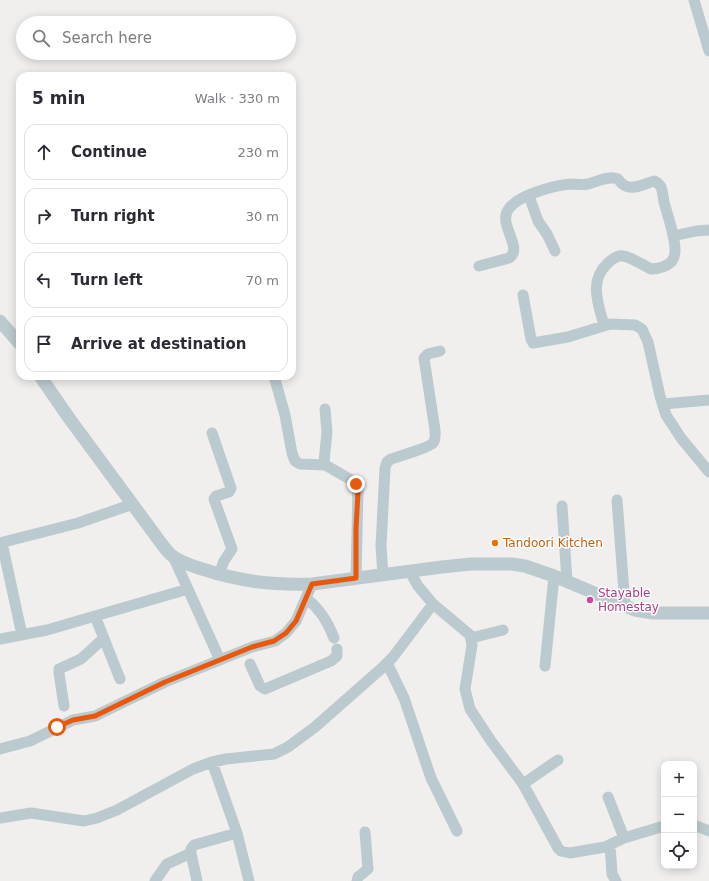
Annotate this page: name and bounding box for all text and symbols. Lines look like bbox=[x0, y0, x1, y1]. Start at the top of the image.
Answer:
search box bbox=[16, 16, 296, 60]
icon: search bbox=[30, 27, 52, 49]
text: Search here bbox=[62, 29, 152, 47]
text: 5 min bbox=[32, 88, 85, 108]
text: Walk · 330 m bbox=[195, 91, 280, 106]
icon: ahead bbox=[33, 141, 55, 163]
text: Continue bbox=[71, 143, 147, 161]
text: 230 m bbox=[237, 145, 279, 160]
icon: right bbox=[33, 205, 55, 227]
text: Turn right bbox=[71, 207, 155, 225]
text: 30 m bbox=[246, 209, 279, 224]
icon: left bbox=[33, 269, 55, 291]
text: Turn left bbox=[71, 271, 143, 289]
text: 70 m bbox=[246, 273, 279, 288]
icon: arrive bbox=[33, 333, 55, 355]
text: Arrive at destination bbox=[71, 335, 246, 353]
route end bbox=[347, 475, 365, 493]
place label: Tandoori Kitchen bbox=[502, 536, 603, 550]
marker: Tandoori Kitchen bbox=[490, 538, 500, 548]
place label: Stayable Homestay bbox=[598, 586, 659, 614]
marker: Stayable Homestay bbox=[585, 595, 595, 605]
route start bbox=[48, 718, 66, 736]
map controls bbox=[661, 761, 697, 869]
button: + bbox=[661, 761, 697, 797]
button: − bbox=[661, 797, 697, 833]
button: locate bbox=[661, 833, 697, 869]

